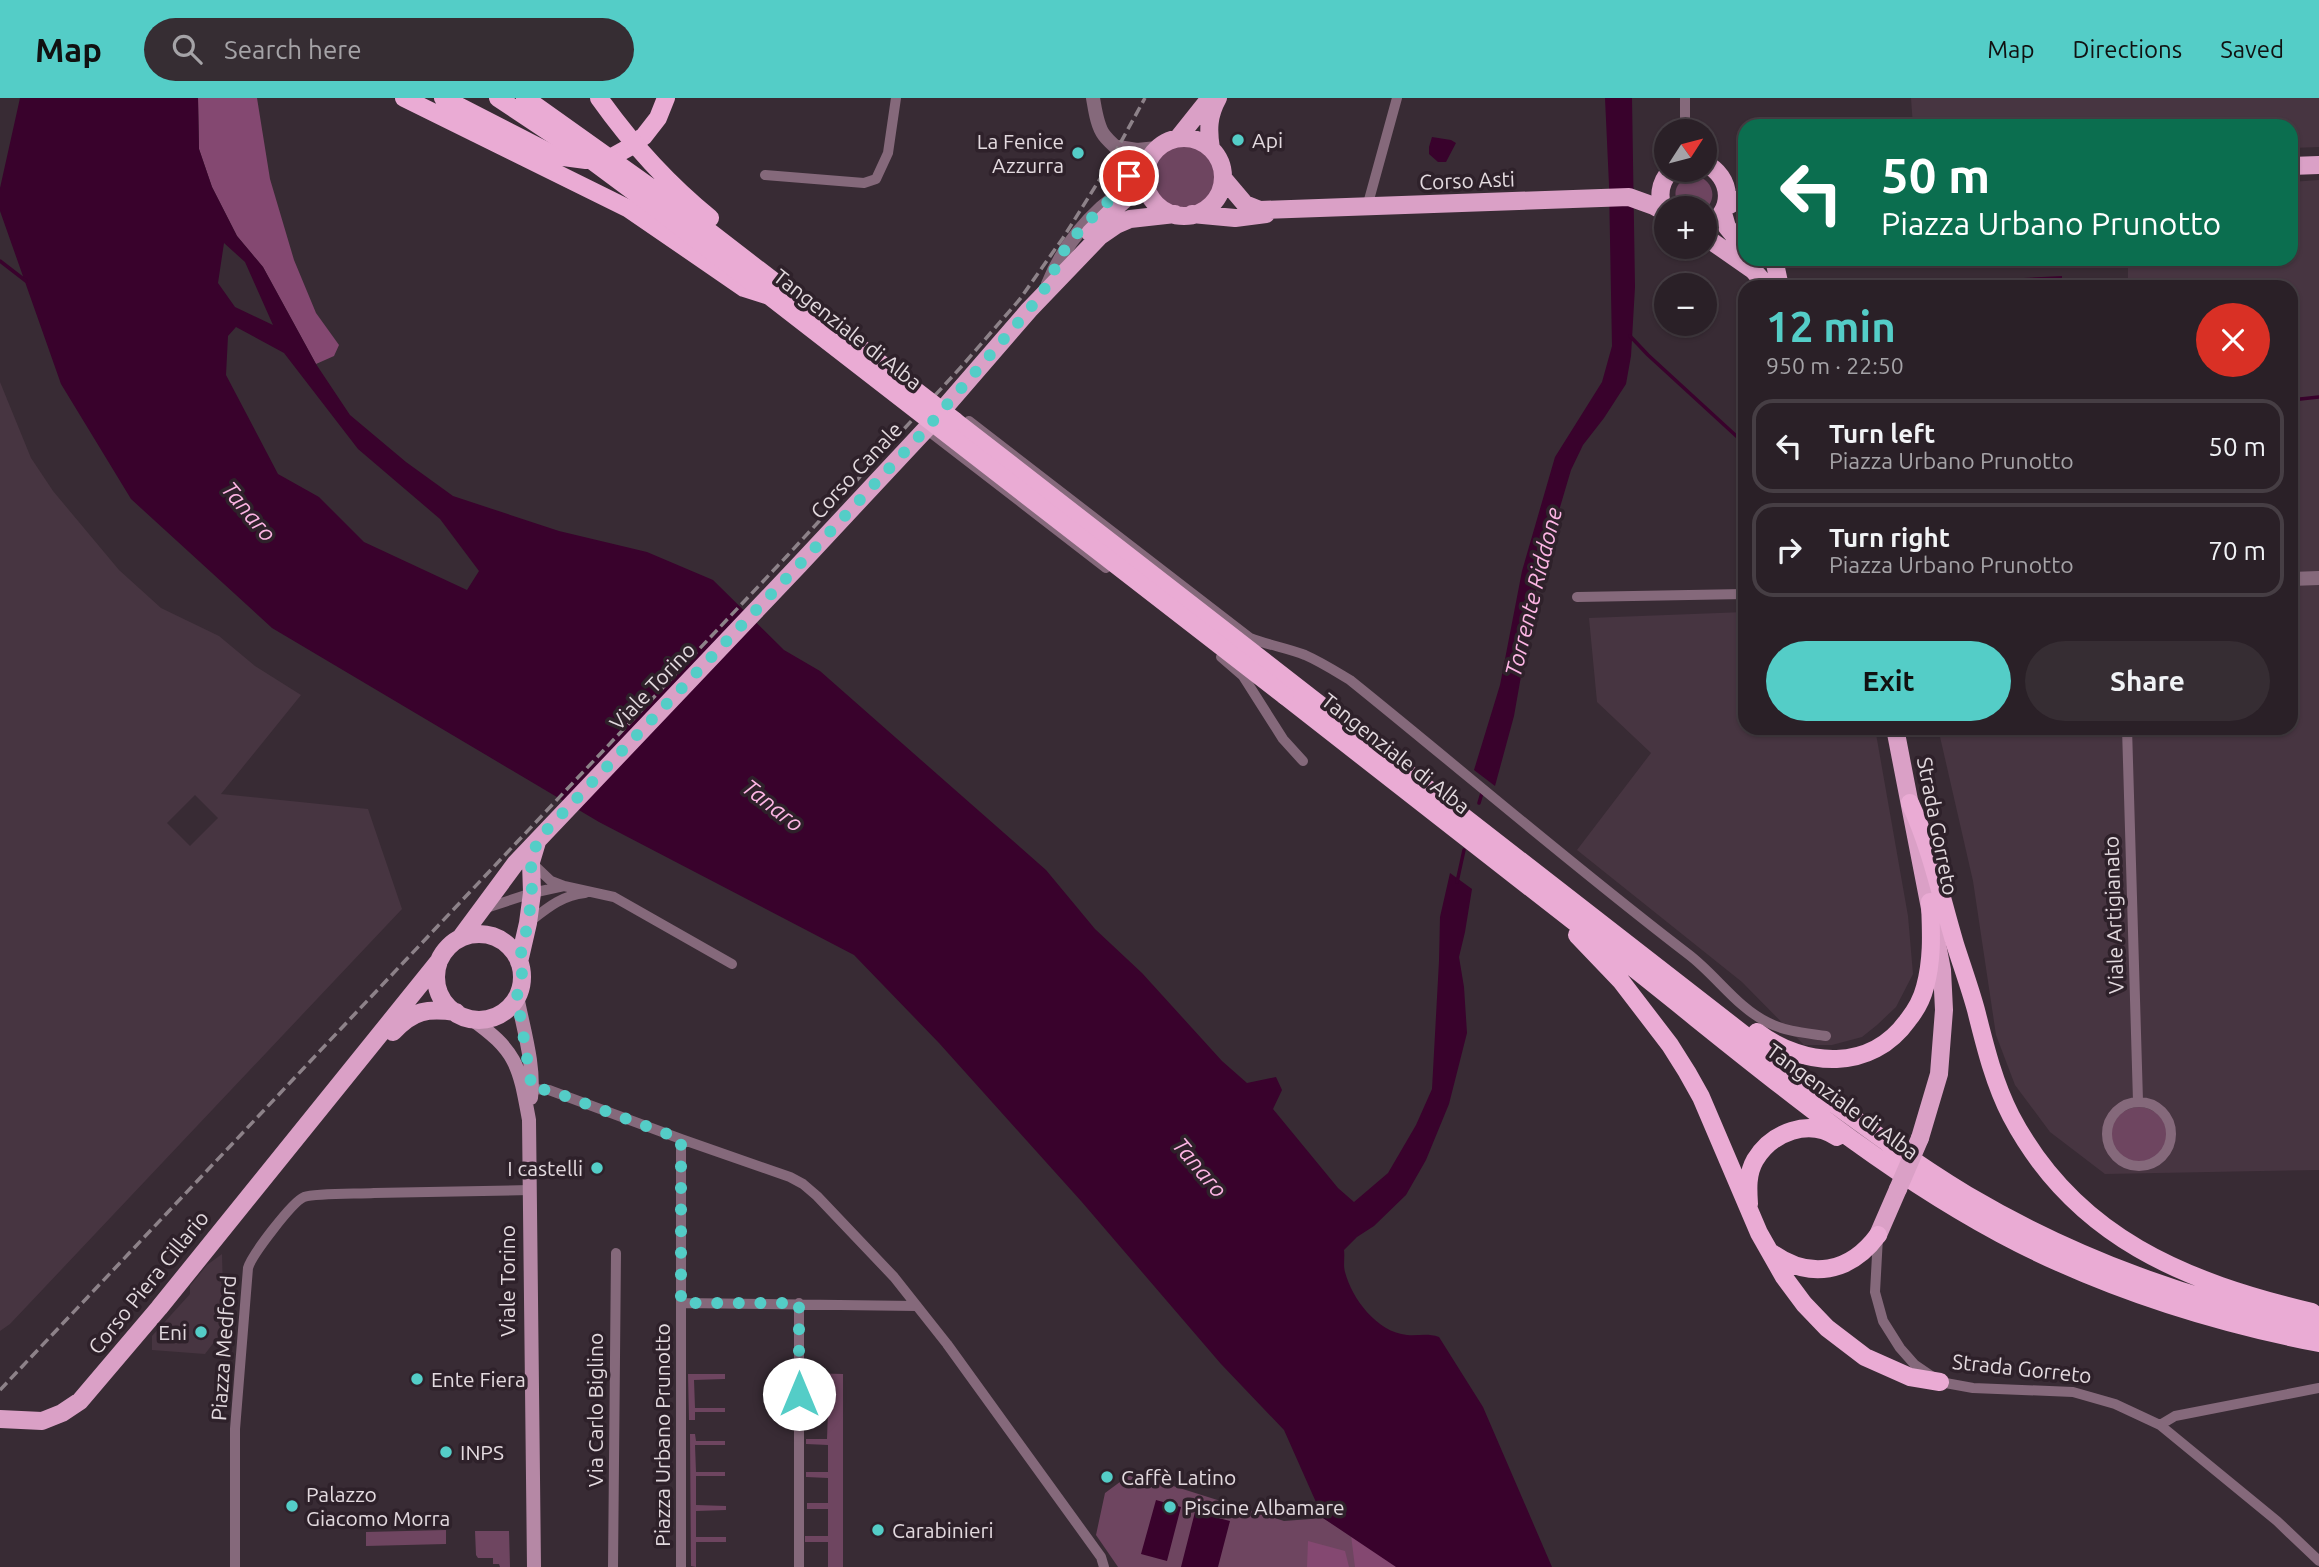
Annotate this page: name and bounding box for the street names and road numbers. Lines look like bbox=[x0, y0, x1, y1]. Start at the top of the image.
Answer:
street label: Corso Asti bbox=[1419, 166, 1515, 194]
street label: Tangenziale di Alba bbox=[769, 264, 927, 394]
street label: Corso Canale bbox=[805, 417, 907, 523]
street label: Viale Torino bbox=[604, 637, 700, 735]
street label: Tangenziale di Alba bbox=[1317, 688, 1475, 818]
street label: Strada Gorreto bbox=[1913, 755, 1963, 897]
street label: Viale Artigianato bbox=[2098, 836, 2128, 994]
street label: Tangenziale di Alba bbox=[1763, 1038, 1923, 1164]
street label: Corso Piera Cillario bbox=[83, 1206, 213, 1358]
street label: Viale Torino bbox=[495, 1225, 519, 1337]
street label: Piazza Medford bbox=[206, 1274, 240, 1422]
street label: Piazza Urbano Prunotto bbox=[650, 1323, 674, 1547]
street label: Via Carlo Biglino bbox=[583, 1333, 607, 1487]
street label: Strada Gorreto bbox=[1951, 1349, 2093, 1387]

